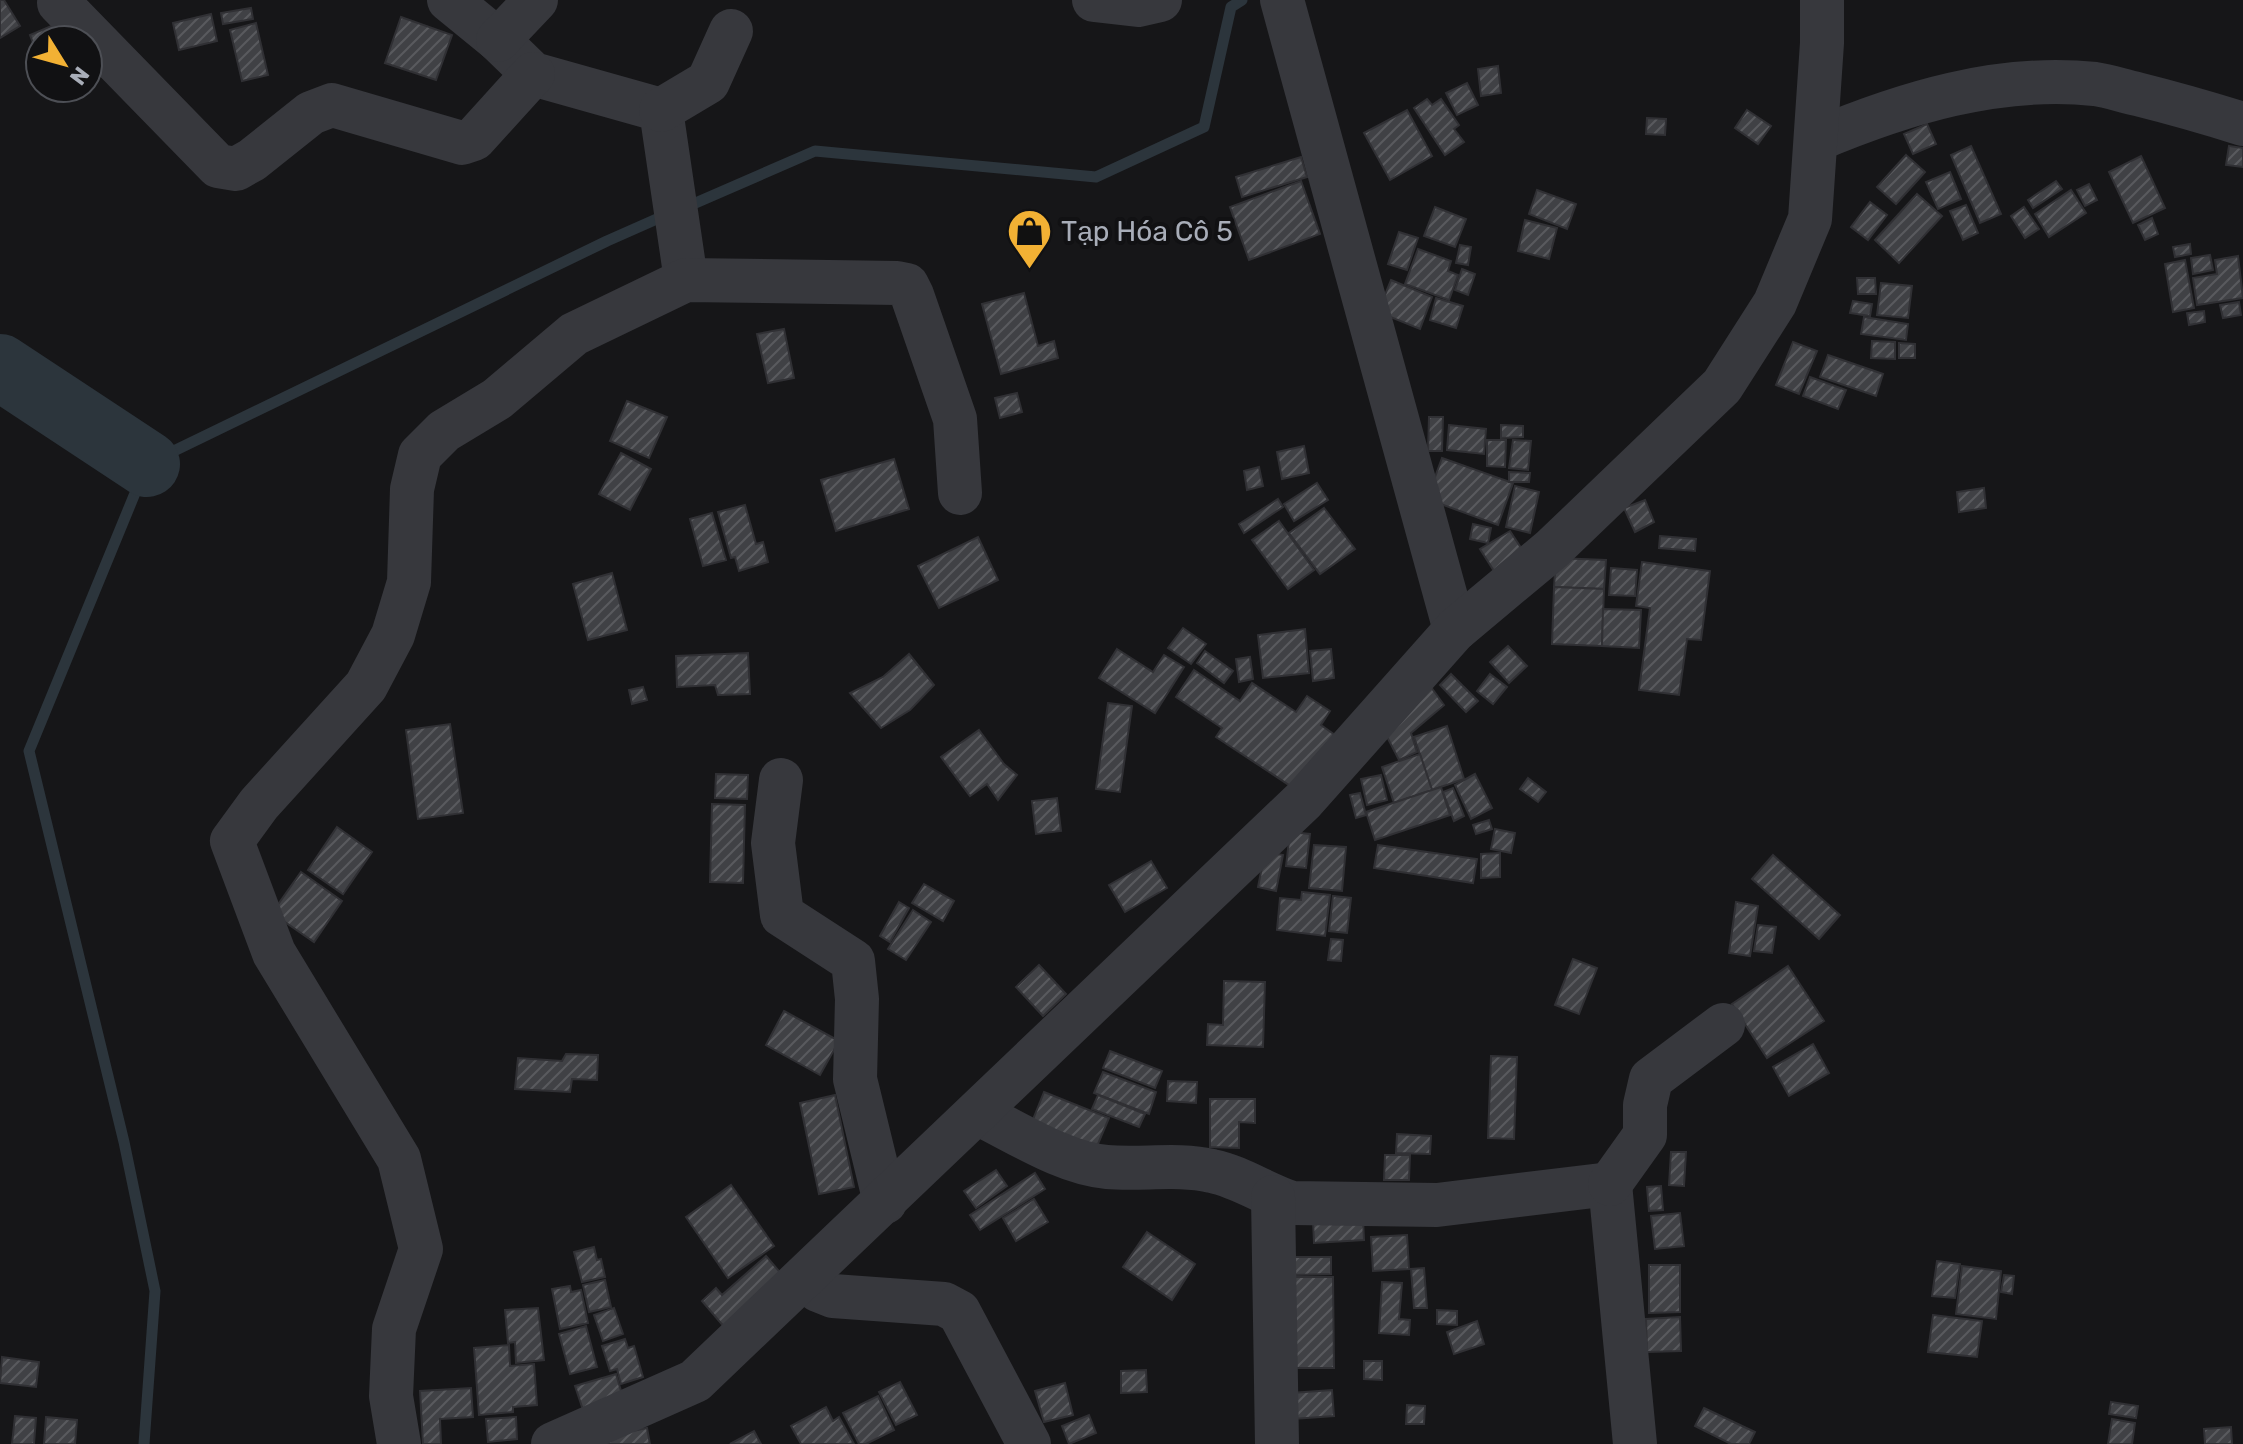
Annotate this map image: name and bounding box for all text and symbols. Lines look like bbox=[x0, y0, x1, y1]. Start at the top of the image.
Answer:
north arrow bbox=[24, 24, 104, 104]
text: N bbox=[64, 61, 95, 90]
shop icon: Tạp Hóa Cô 5 bbox=[1006, 207, 1054, 270]
place label: Tạp Hóa Cô 5 bbox=[1061, 215, 1233, 248]

